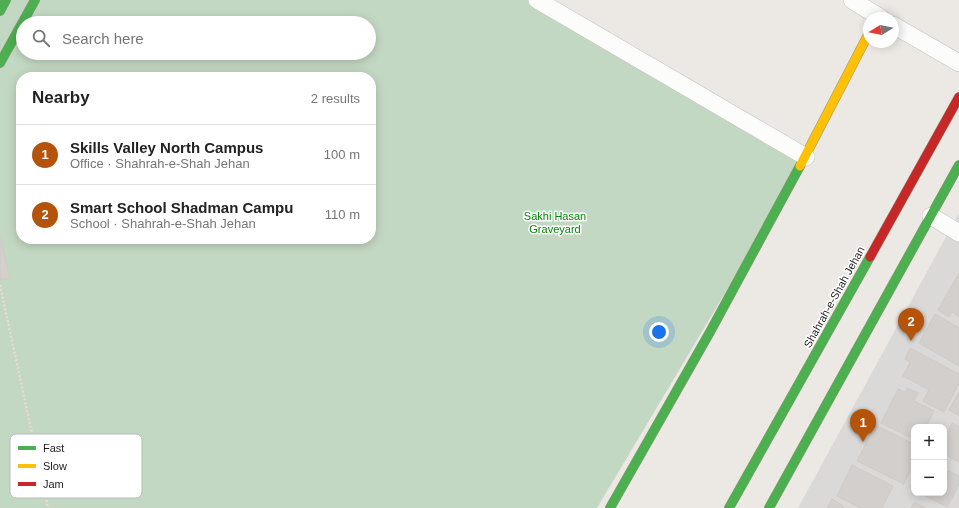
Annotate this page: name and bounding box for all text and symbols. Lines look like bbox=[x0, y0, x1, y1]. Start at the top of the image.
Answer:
north arrow bbox=[863, 12, 899, 48]
search box bbox=[16, 16, 376, 60]
icon: search bbox=[30, 27, 52, 49]
text: Search here bbox=[62, 30, 144, 47]
text: Nearby bbox=[32, 88, 90, 107]
text: 2 results bbox=[311, 91, 360, 106]
text: Skills Valley North Campus bbox=[70, 139, 263, 156]
text: 1 bbox=[41, 147, 49, 162]
text: 100 m bbox=[324, 147, 360, 162]
text: Office · Shahrah-e-Shah Jehan bbox=[70, 156, 250, 171]
text: Smart School Shadman Campu bbox=[70, 199, 293, 216]
text: 2 bbox=[41, 207, 49, 222]
text: 110 m bbox=[325, 207, 360, 222]
park label: Sakhi Hasan Graveyard bbox=[524, 210, 586, 235]
text: School · Shahrah-e-Shah Jehan bbox=[70, 216, 256, 231]
street label: Shahrah-e-Shah Jehan bbox=[801, 244, 867, 350]
pin: 2 bbox=[898, 308, 924, 341]
your location bbox=[649, 322, 669, 342]
pin: 1 bbox=[850, 409, 876, 442]
map controls bbox=[911, 424, 947, 496]
button: + bbox=[911, 424, 947, 460]
legend bbox=[10, 434, 142, 498]
text: Fast bbox=[43, 442, 64, 454]
text: Slow bbox=[43, 460, 67, 472]
button: − bbox=[911, 460, 947, 496]
text: Jam bbox=[43, 478, 64, 490]

